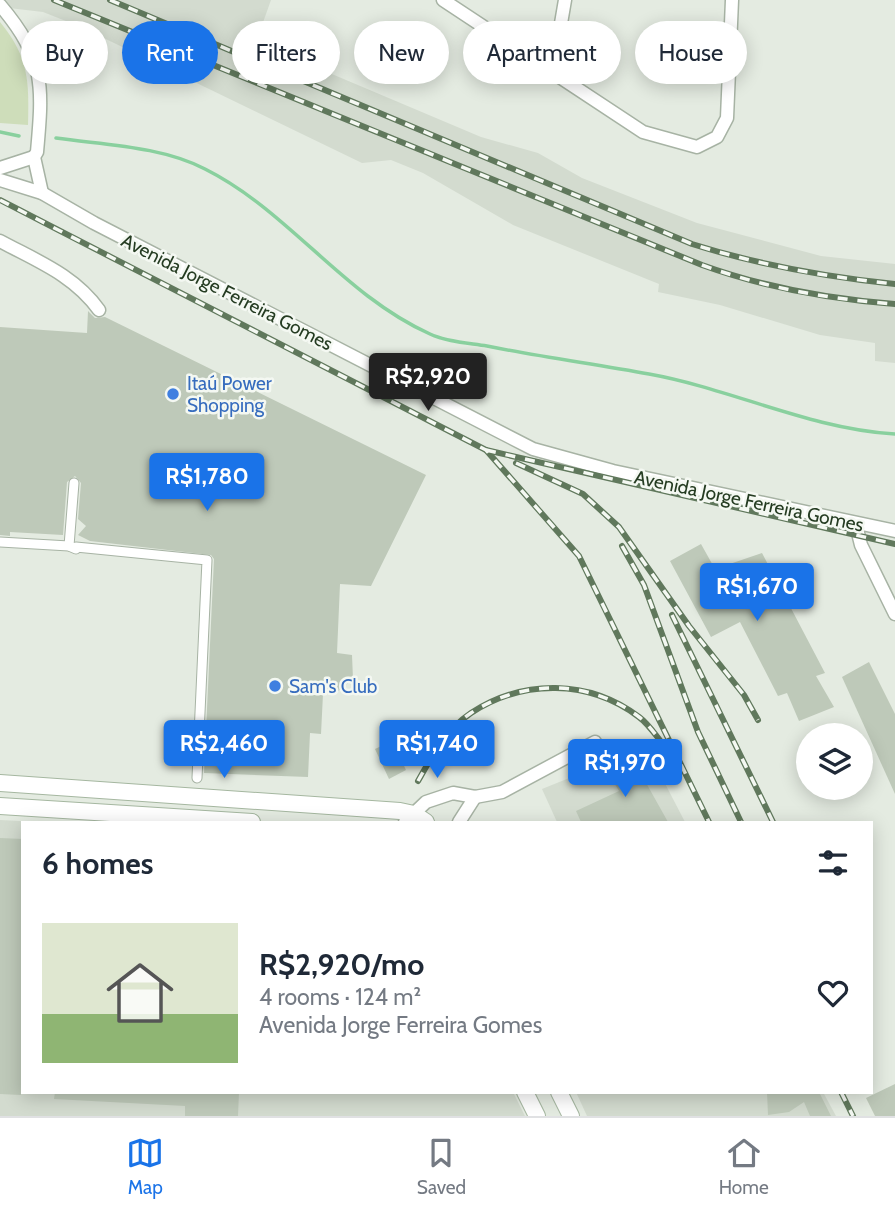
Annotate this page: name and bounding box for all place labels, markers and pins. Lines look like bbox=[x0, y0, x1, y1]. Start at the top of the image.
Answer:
pin: R$2,920 bbox=[363, 354, 493, 413]
place label: Itaú Power Shopping bbox=[187, 372, 272, 417]
marker: Itaú Power Shopping bbox=[165, 386, 181, 402]
pin: R$1,780 bbox=[142, 454, 272, 513]
pin: R$1,670 bbox=[692, 564, 822, 623]
place label: Sam's Club bbox=[289, 675, 377, 698]
marker: Sam's Club bbox=[267, 678, 283, 694]
pin: R$2,460 bbox=[159, 720, 289, 780]
pin: R$1,740 bbox=[372, 720, 502, 780]
pin: R$1,970 bbox=[560, 740, 690, 799]

